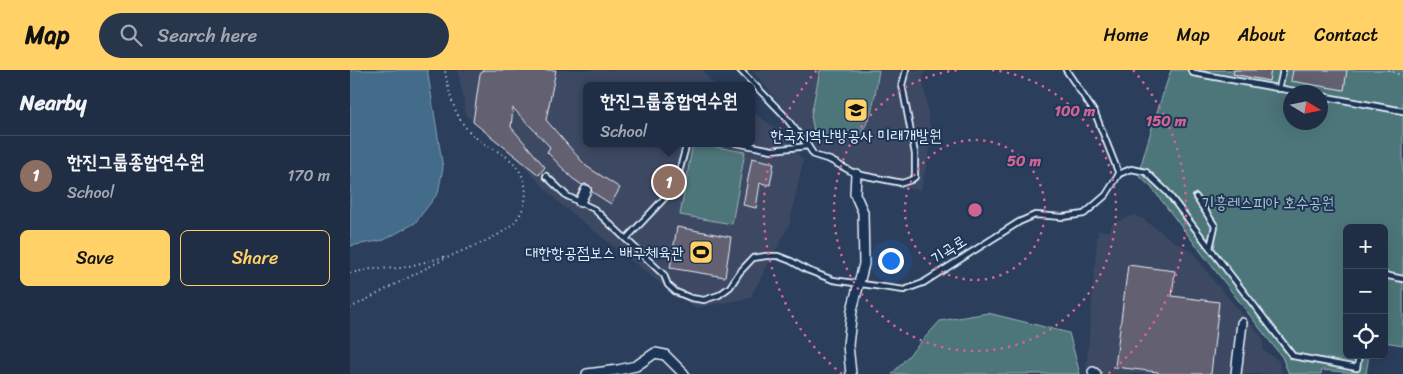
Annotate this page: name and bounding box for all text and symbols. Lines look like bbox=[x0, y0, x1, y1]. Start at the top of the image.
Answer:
search box bbox=[99, 13, 449, 58]
text: Map bbox=[25, 14, 69, 56]
text: Search here bbox=[157, 19, 257, 52]
text: Home bbox=[1104, 19, 1149, 51]
text: Map bbox=[1177, 19, 1210, 51]
text: About bbox=[1238, 19, 1286, 51]
text: Contact bbox=[1314, 19, 1378, 51]
icon: search bbox=[117, 21, 145, 49]
popup bbox=[583, 82, 755, 147]
text: Nearby bbox=[20, 84, 86, 122]
text: 한진그룹종합연수원 bbox=[600, 84, 738, 117]
north arrow bbox=[1283, 85, 1328, 130]
school or university icon: 한국지역난방공사 미래개발원 bbox=[843, 97, 869, 123]
text: 100 m bbox=[1055, 98, 1096, 124]
text: 150 m bbox=[1146, 108, 1187, 134]
text: School bbox=[600, 117, 647, 146]
place label: 한국지역난방공사 미래개발원 bbox=[770, 121, 942, 150]
text: 한진그룹종합연수원 bbox=[67, 145, 205, 178]
text: 50 m bbox=[1007, 148, 1042, 174]
text: 1 bbox=[33, 161, 39, 190]
text: 170 m bbox=[287, 161, 330, 190]
pin: 1 bbox=[653, 163, 685, 201]
text: School bbox=[67, 178, 114, 207]
park label: 기흥레스피아 호수공원 bbox=[1202, 188, 1334, 217]
centre of rings bbox=[966, 201, 984, 219]
map controls bbox=[1343, 224, 1388, 359]
button: + bbox=[1343, 224, 1388, 269]
street label: 기곡로 bbox=[924, 227, 972, 272]
button: Save bbox=[20, 230, 170, 286]
button: Share bbox=[180, 230, 330, 286]
place label: 대한항공점보스 배구체육관 bbox=[525, 238, 684, 267]
sports icon: 대한항공점보스 배구체육관 bbox=[688, 239, 714, 265]
your location bbox=[878, 248, 904, 274]
button: − bbox=[1343, 269, 1388, 314]
button: locate bbox=[1343, 314, 1388, 359]

